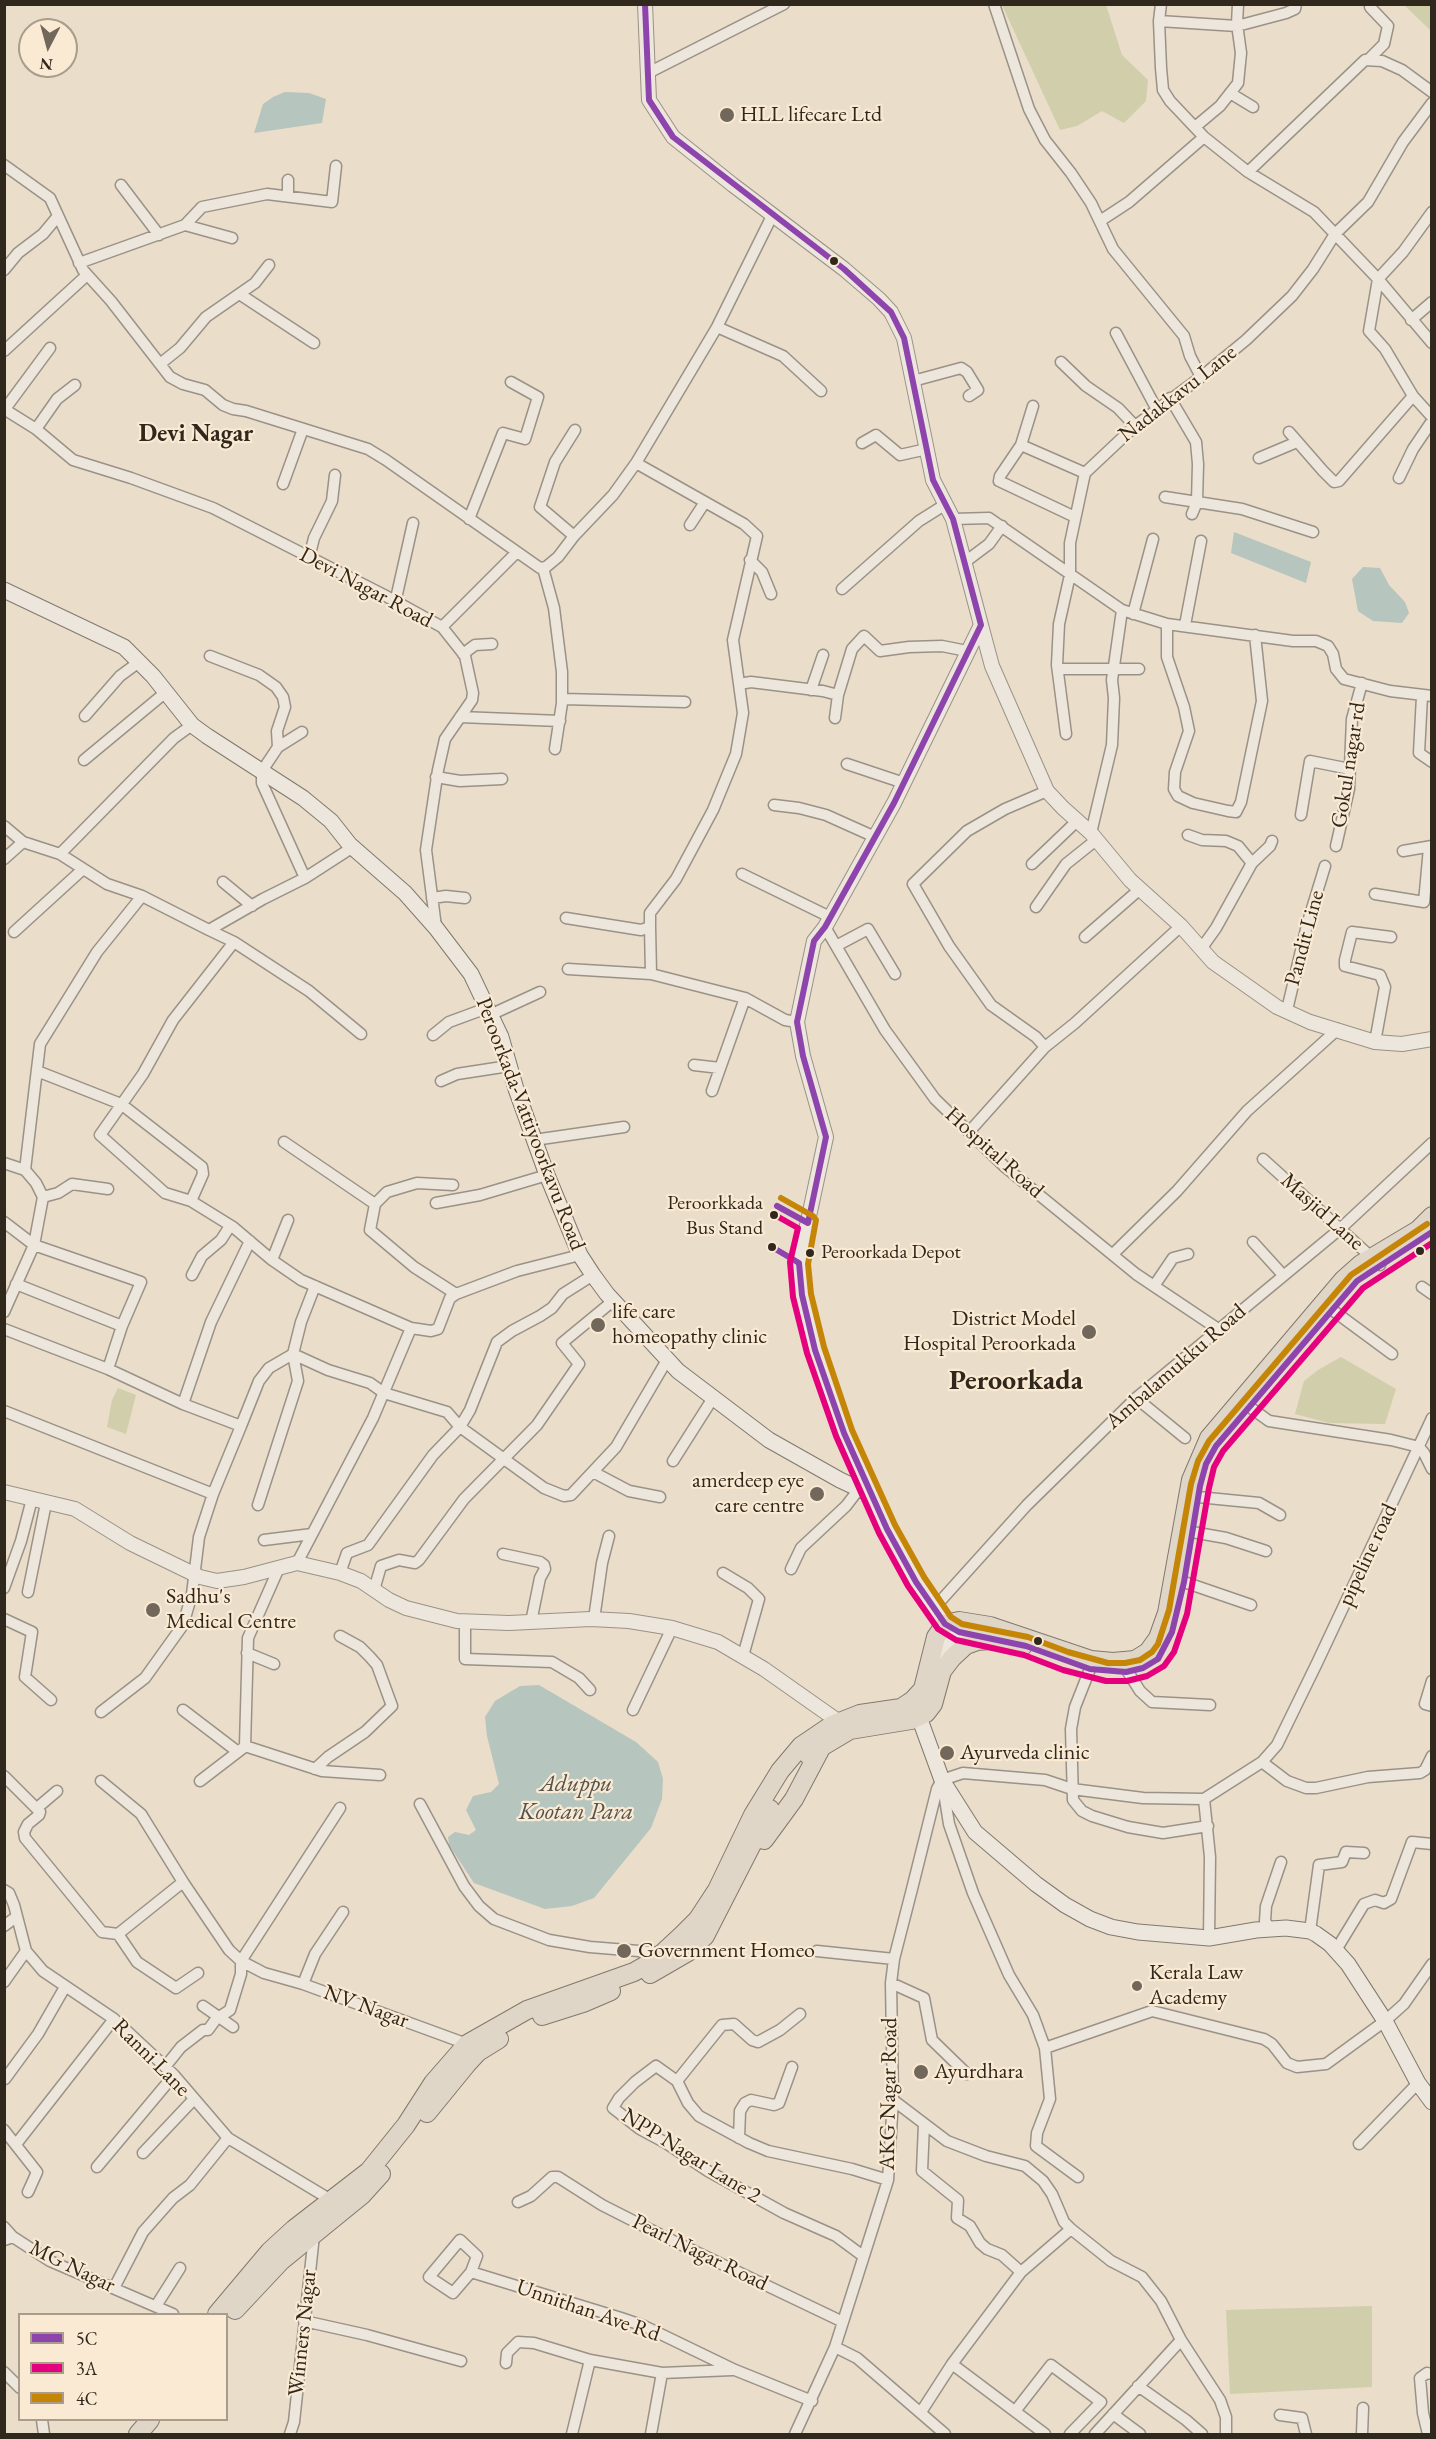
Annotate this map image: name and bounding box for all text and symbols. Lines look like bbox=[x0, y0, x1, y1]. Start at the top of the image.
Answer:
north arrow bbox=[18, 18, 78, 78]
text: N bbox=[39, 53, 54, 76]
place label: HLL lifecare Ltd bbox=[740, 102, 882, 128]
marker: HLL lifecare Ltd bbox=[718, 106, 736, 124]
unlabelled marker bbox=[828, 255, 840, 267]
street label: Nadakkavu Lane bbox=[1114, 340, 1242, 448]
district label: Devi Nagar bbox=[139, 420, 253, 448]
street label: Devi Nagar Road bbox=[295, 542, 437, 634]
street label: Gokul nagar rd bbox=[1326, 700, 1372, 830]
street label: Pandit Line bbox=[1280, 887, 1330, 989]
street label: Peroorkada-Vattiyoorkavu Road bbox=[470, 994, 590, 1254]
street label: Hospital Road bbox=[939, 1102, 1049, 1204]
street label: Masjid Lane bbox=[1275, 1168, 1369, 1256]
place label: Peroorkkada Bus Stand bbox=[667, 1192, 763, 1239]
marker: Peroorkkada Bus Stand bbox=[768, 1209, 780, 1221]
unlabelled marker bbox=[766, 1241, 778, 1253]
place label: Peroorkada Depot bbox=[821, 1241, 961, 1265]
unlabelled marker bbox=[1414, 1245, 1426, 1257]
marker: Peroorkada Depot bbox=[804, 1247, 816, 1259]
place label: life care homeopathy clinic bbox=[612, 1299, 767, 1350]
street label: Ambalamukku Road bbox=[1100, 1299, 1252, 1435]
place label: District Model Hospital Peroorkada bbox=[903, 1306, 1076, 1358]
marker: life care homeopathy clinic bbox=[589, 1316, 607, 1334]
marker: District Model Hospital Peroorkada bbox=[1080, 1323, 1098, 1341]
district label: Peroorkada bbox=[949, 1364, 1083, 1398]
place label: amerdeep eye care centre bbox=[692, 1468, 804, 1520]
marker: amerdeep eye care centre bbox=[808, 1485, 826, 1503]
street label: pipeline road bbox=[1333, 1500, 1403, 1610]
place label: Sadhu's Medical Centre bbox=[166, 1584, 296, 1636]
marker: Sadhu's Medical Centre bbox=[144, 1601, 162, 1619]
unlabelled marker bbox=[1032, 1635, 1044, 1647]
place label: Ayurveda clinic bbox=[960, 1740, 1090, 1766]
marker: Ayurveda clinic bbox=[938, 1744, 956, 1762]
water label: Aduppu Kootan Para bbox=[519, 1770, 633, 1826]
place label: Government Homeo bbox=[638, 1938, 815, 1964]
marker: Government Homeo bbox=[615, 1942, 633, 1960]
place label: Kerala Law Academy bbox=[1149, 1960, 1243, 2012]
street label: NV Nagar bbox=[320, 1979, 412, 2035]
marker: Kerala Law Academy bbox=[1130, 1979, 1144, 1993]
street label: Ranni Lane bbox=[107, 2014, 195, 2102]
street label: AKG Nagar Road bbox=[874, 2017, 904, 2171]
place label: Ayurdhara bbox=[934, 2059, 1024, 2085]
marker: Ayurdhara bbox=[912, 2063, 930, 2081]
street label: NPP Nagar Lane 2 bbox=[617, 2103, 765, 2209]
street label: Pearl Nagar Road bbox=[628, 2209, 772, 2297]
street label: MG Nagar bbox=[25, 2235, 119, 2299]
street label: Winners Nagar bbox=[283, 2268, 323, 2398]
street label: Unnithan Ave Rd bbox=[513, 2274, 663, 2348]
legend bbox=[18, 2313, 228, 2421]
text: 5C bbox=[76, 2327, 97, 2350]
text: 3A bbox=[76, 2357, 97, 2380]
text: 4C bbox=[76, 2387, 97, 2410]

